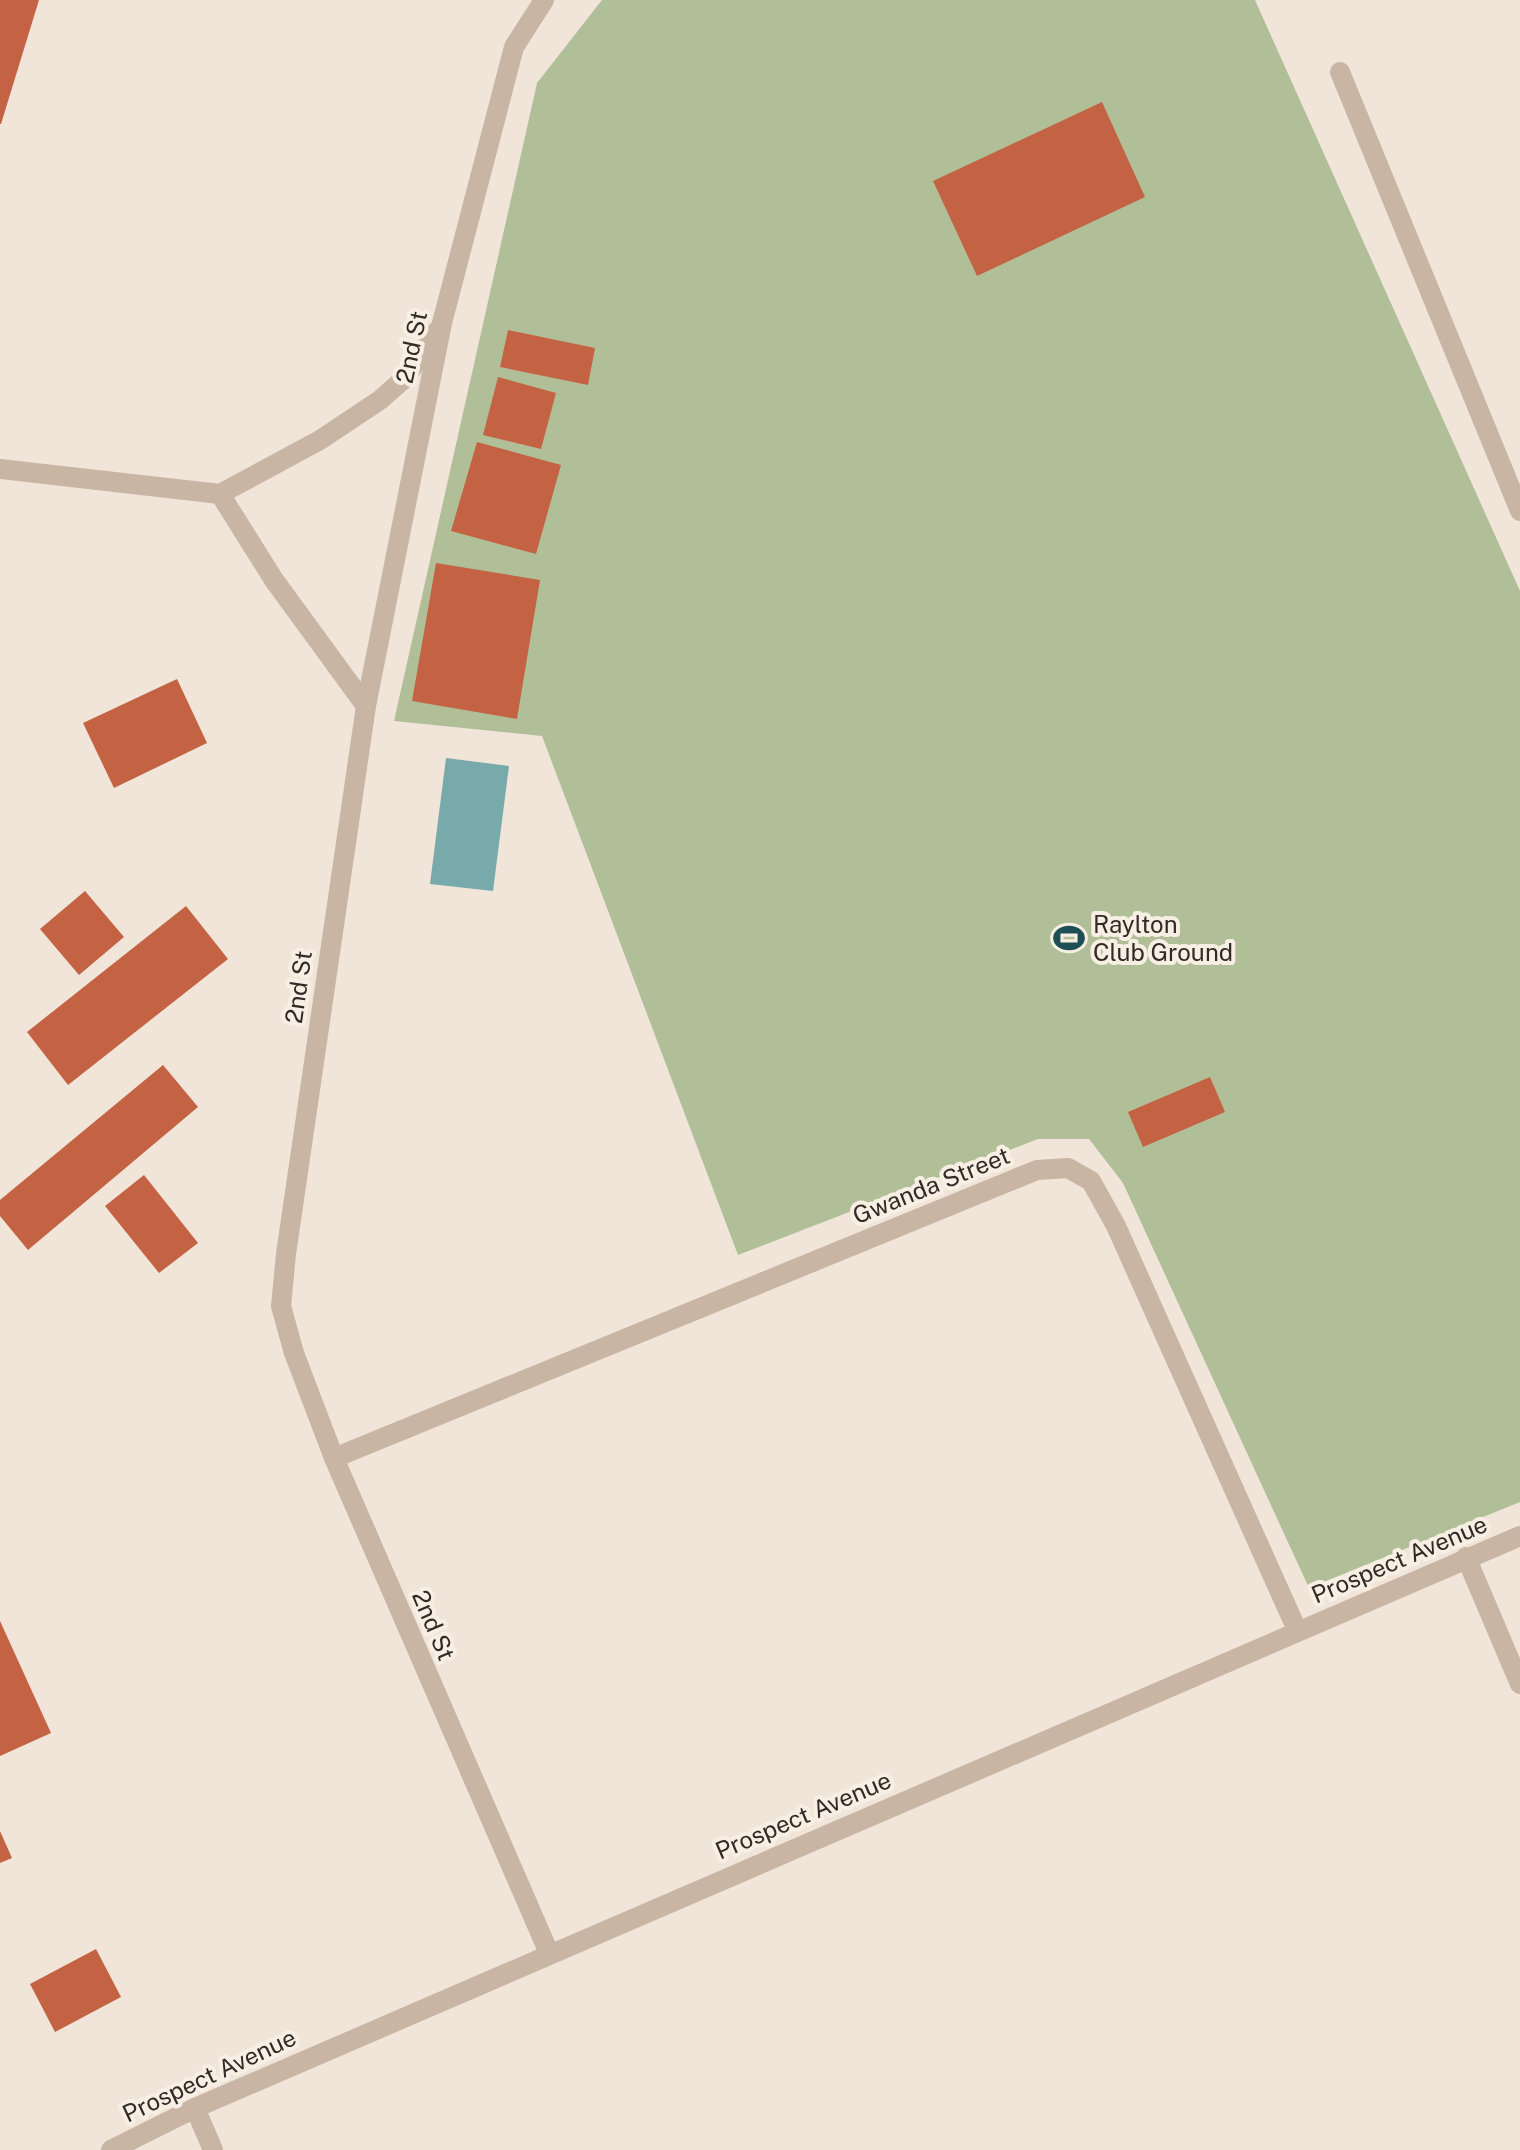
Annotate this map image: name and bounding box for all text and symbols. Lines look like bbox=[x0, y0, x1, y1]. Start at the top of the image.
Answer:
street label: 2nd St bbox=[390, 308, 432, 386]
place label: Raylton Club Ground bbox=[1093, 910, 1233, 966]
sports icon: Raylton Club Ground bbox=[1052, 921, 1086, 955]
street label: 2nd St bbox=[279, 949, 317, 1025]
street label: Gwanda Street bbox=[848, 1141, 1014, 1229]
street label: Prospect Avenue bbox=[1307, 1509, 1491, 1609]
street label: 2nd St bbox=[407, 1586, 461, 1664]
street label: Prospect Avenue bbox=[711, 1765, 895, 1865]
street label: Prospect Avenue bbox=[118, 2023, 300, 2127]

